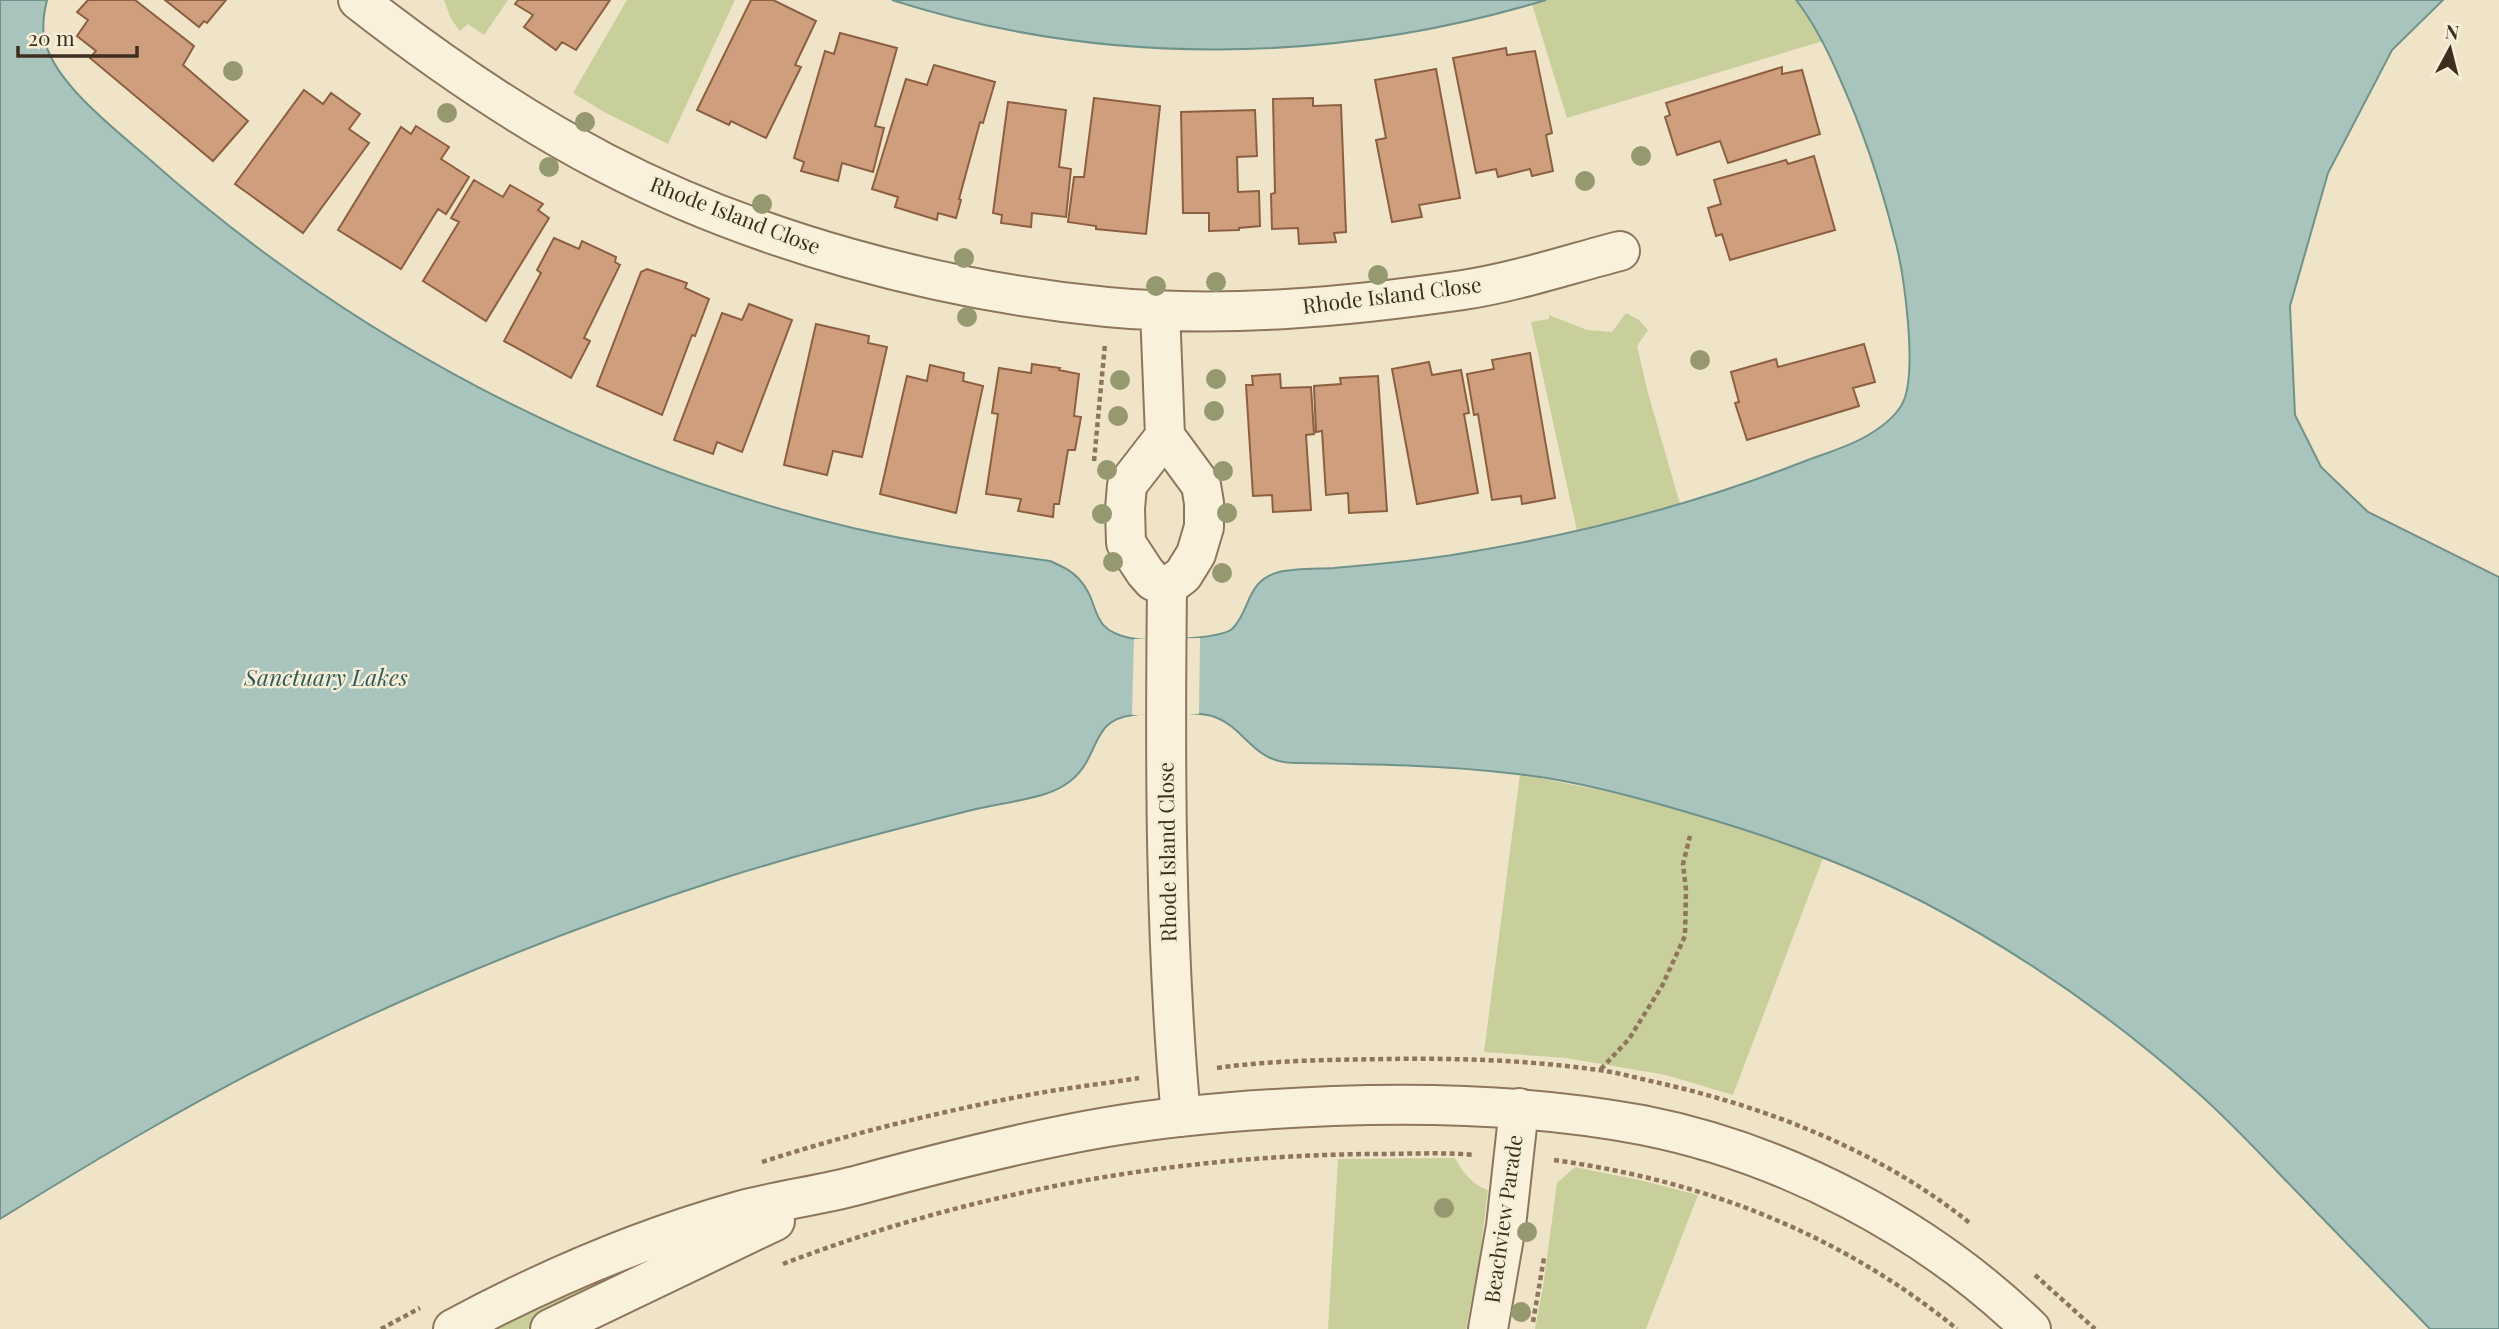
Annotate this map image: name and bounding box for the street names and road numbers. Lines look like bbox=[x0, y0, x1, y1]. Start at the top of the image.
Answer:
street label: Rhode Island Close bbox=[647, 169, 825, 259]
street label: Rhode Island Close bbox=[1301, 269, 1483, 319]
street label: Rhode Island Close bbox=[1150, 762, 1182, 942]
street label: Beachview Parade bbox=[1476, 1133, 1528, 1305]

